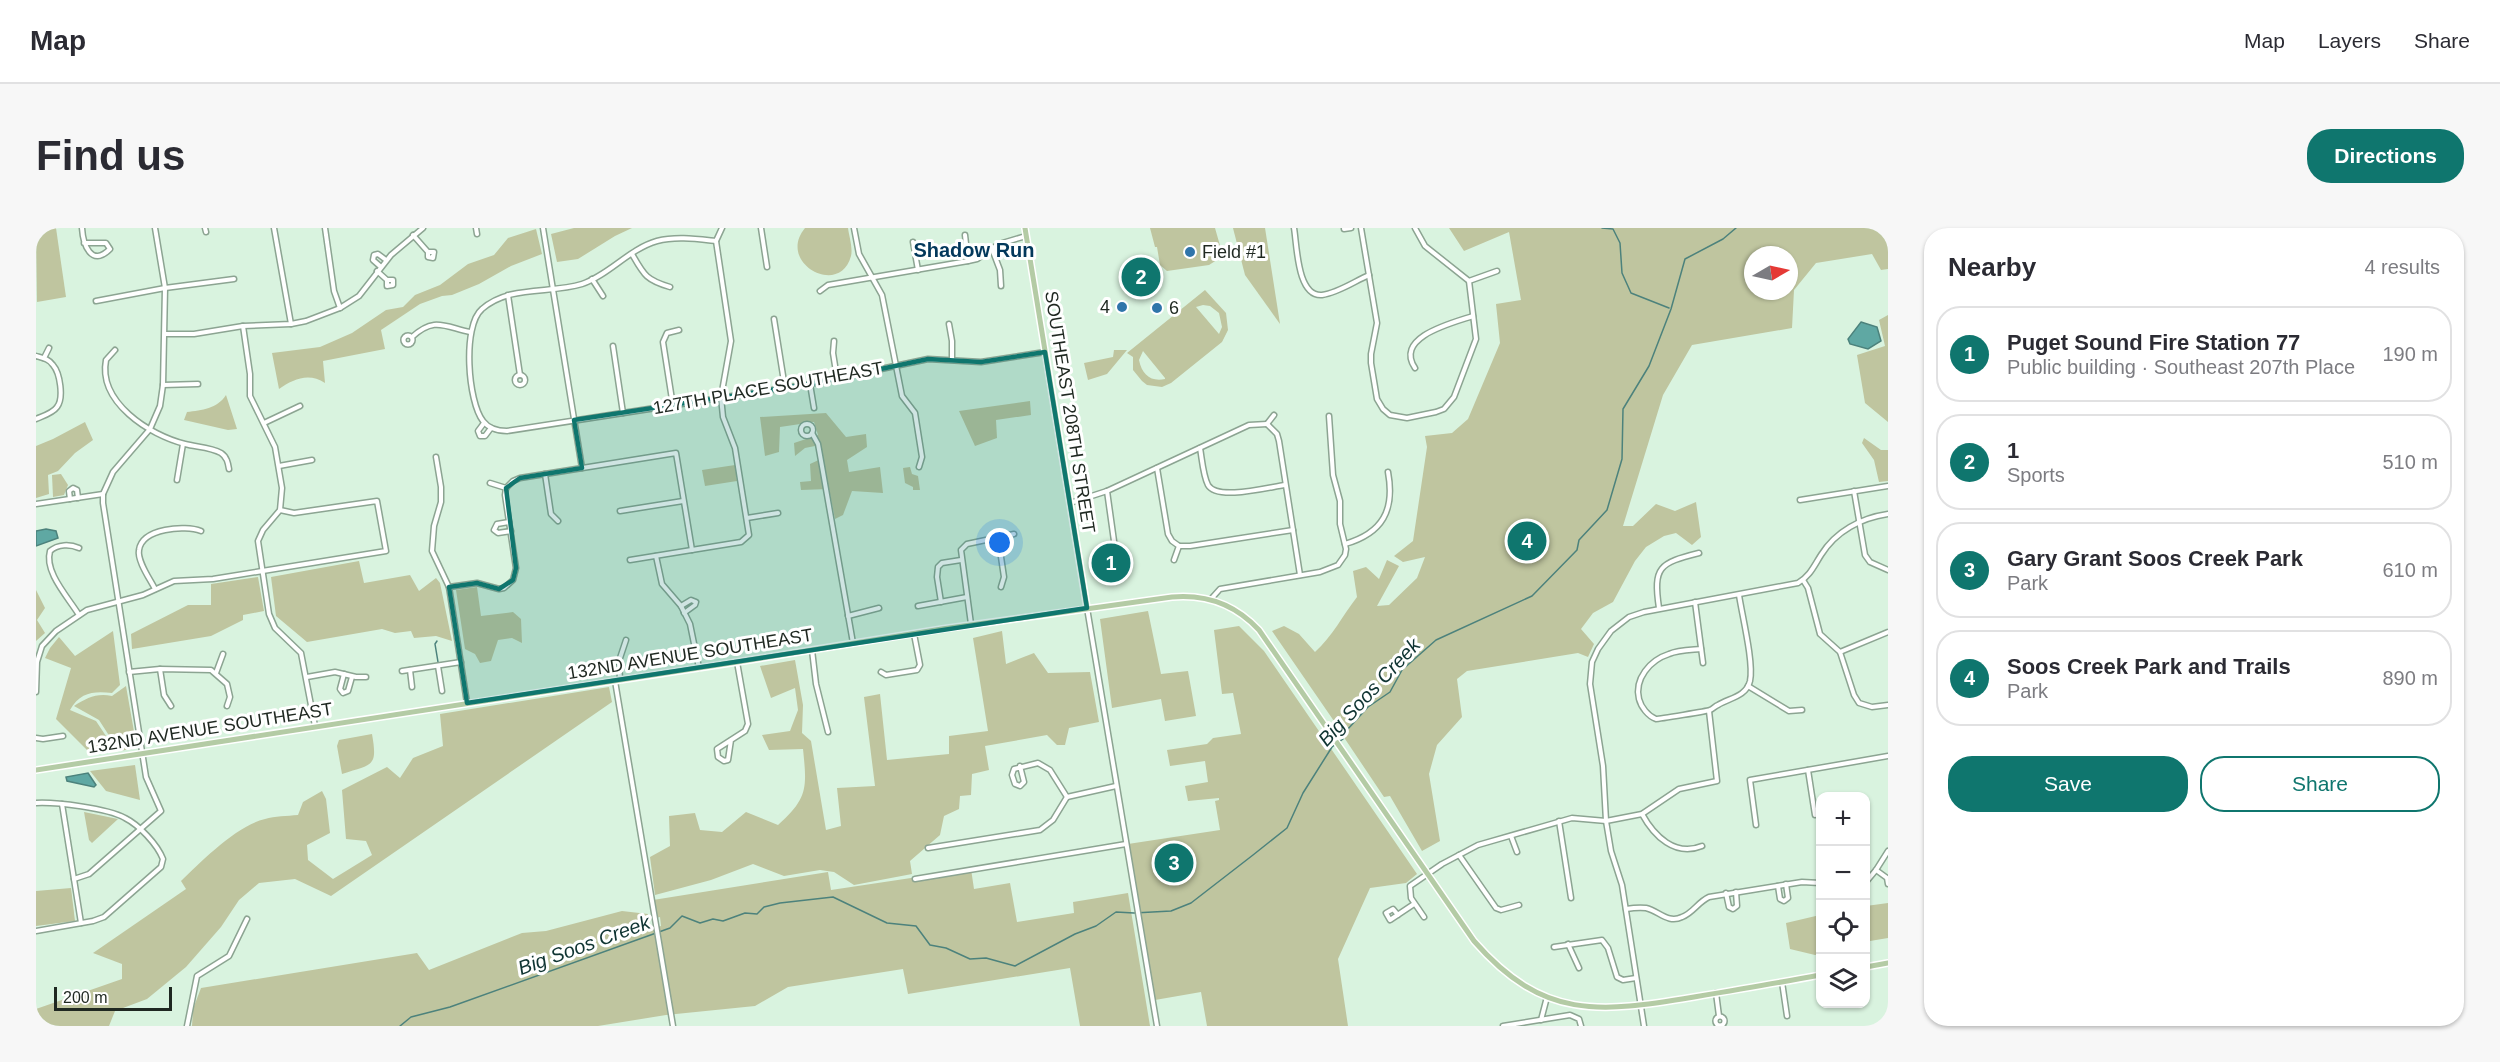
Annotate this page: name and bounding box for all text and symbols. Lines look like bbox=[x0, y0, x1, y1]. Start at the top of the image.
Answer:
text: Map bbox=[30, 25, 86, 56]
text: Map bbox=[2244, 29, 2285, 52]
text: Layers bbox=[2318, 29, 2381, 52]
text: Share bbox=[2414, 29, 2470, 52]
button: Directions bbox=[2307, 129, 2464, 183]
text: Find us bbox=[36, 132, 185, 179]
district label: Shadow Run bbox=[913, 239, 1035, 261]
place label: Field #1 bbox=[1202, 242, 1266, 262]
marker: Field #1 bbox=[1183, 245, 1197, 259]
north arrow bbox=[1744, 246, 1798, 300]
text: Nearby bbox=[1948, 252, 2036, 282]
pin: 2 bbox=[1122, 254, 1160, 300]
text: 4 results bbox=[2364, 256, 2440, 278]
street label: SOUTHEAST 208TH STREET bbox=[1041, 290, 1099, 534]
place label: 4 bbox=[1100, 297, 1110, 317]
place label: 6 bbox=[1169, 298, 1179, 318]
marker: 4 bbox=[1115, 300, 1129, 314]
marker: 6 bbox=[1150, 301, 1164, 315]
text: Puget Sound Fire Station 77 bbox=[2007, 330, 2300, 355]
text: 1 bbox=[1964, 343, 1975, 365]
text: 190 m bbox=[2382, 343, 2438, 365]
text: Public building · Southeast 207th Place bbox=[2007, 356, 2355, 378]
street label: 127TH PLACE SOUTHEAST bbox=[651, 358, 885, 418]
text: 1 bbox=[2007, 438, 2019, 463]
text: 2 bbox=[1964, 451, 1975, 473]
text: 510 m bbox=[2382, 451, 2438, 473]
text: Sports bbox=[2007, 464, 2065, 486]
pin: 4 bbox=[1508, 518, 1546, 564]
your location bbox=[985, 528, 1014, 557]
pin: 1 bbox=[1092, 540, 1130, 586]
text: Gary Grant Soos Creek Park bbox=[2007, 546, 2303, 571]
text: 3 bbox=[1964, 559, 1975, 581]
text: 610 m bbox=[2382, 559, 2438, 581]
text: Park bbox=[2007, 572, 2048, 594]
street label: 132ND AVENUE SOUTHEAST bbox=[566, 625, 814, 683]
water label: Big Soos Creek bbox=[1314, 633, 1425, 750]
text: Soos Creek Park and Trails bbox=[2007, 654, 2291, 679]
text: 4 bbox=[1964, 667, 1975, 689]
text: 890 m bbox=[2382, 667, 2438, 689]
text: Park bbox=[2007, 680, 2048, 702]
street label: 132ND AVENUE SOUTHEAST bbox=[86, 699, 334, 757]
button: Save bbox=[1948, 756, 2188, 812]
button: Share bbox=[2200, 756, 2440, 812]
map controls bbox=[1816, 792, 1870, 1008]
button: + bbox=[1816, 792, 1870, 846]
pin: 3 bbox=[1154, 840, 1194, 886]
button: − bbox=[1816, 846, 1870, 900]
button: locate bbox=[1816, 900, 1870, 954]
water label: Big Soos Creek bbox=[515, 911, 654, 979]
button: layers bbox=[1816, 954, 1870, 1008]
scale bar bbox=[54, 984, 172, 1012]
text: 200 m bbox=[63, 989, 107, 1006]

